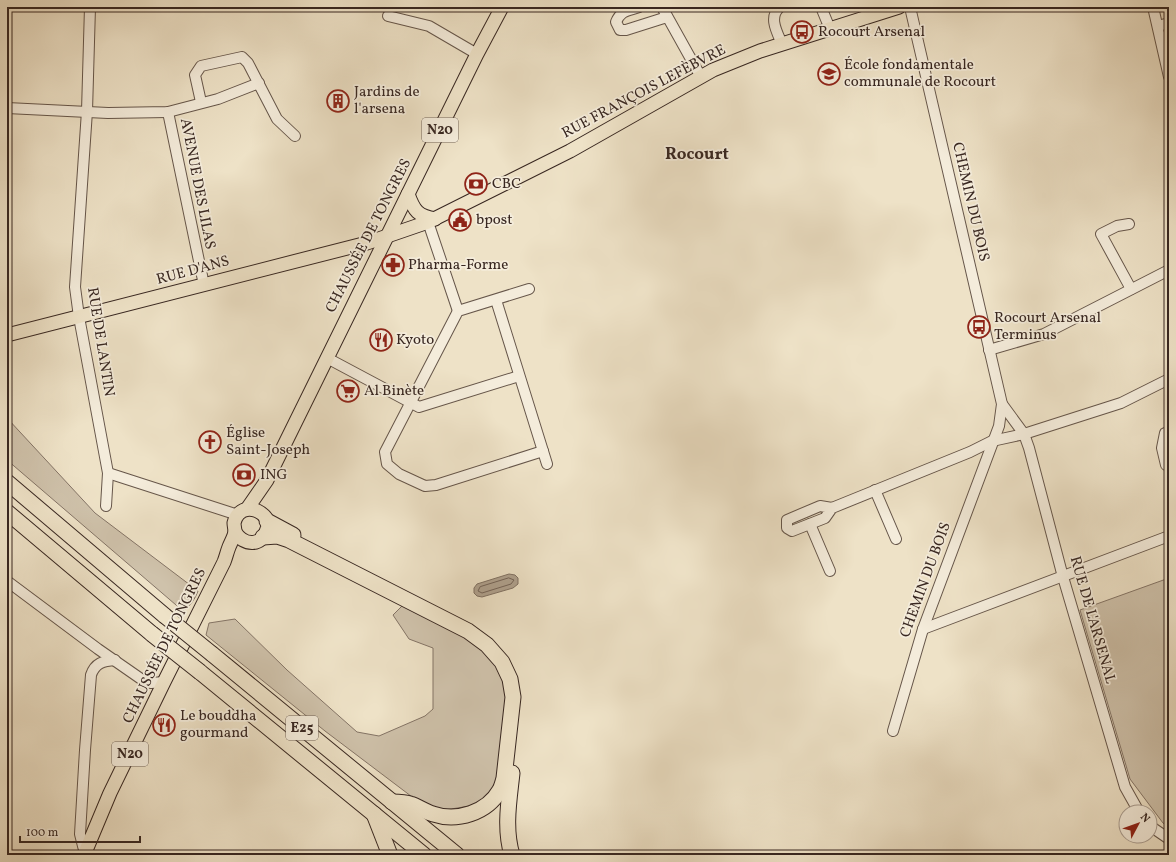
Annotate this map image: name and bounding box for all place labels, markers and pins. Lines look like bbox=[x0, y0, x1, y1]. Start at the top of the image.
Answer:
bus stop icon: Rocourt Arsenal bbox=[789, 19, 815, 45]
place label: Rocourt Arsenal bbox=[818, 22, 925, 43]
place label: École fondamentale communale de Rocourt bbox=[844, 55, 996, 93]
school or university icon: École fondamentale communale de Rocourt bbox=[816, 61, 842, 87]
place label: Jardins de l'arsena bbox=[354, 82, 420, 120]
building icon: Jardins de l'arsena bbox=[325, 88, 351, 114]
bank icon: CBC bbox=[463, 171, 489, 197]
place label: CBC bbox=[492, 174, 521, 195]
public building icon: bpost bbox=[447, 207, 473, 233]
place label: bpost bbox=[476, 210, 512, 231]
pharmacy icon: Pharma-Forme bbox=[380, 252, 406, 278]
place label: Pharma-Forme bbox=[408, 255, 508, 276]
place label: Rocourt Arsenal Terminus bbox=[994, 308, 1101, 346]
bus stop icon: Rocourt Arsenal Terminus bbox=[966, 314, 992, 340]
restaurant icon: Kyoto bbox=[368, 327, 394, 353]
place label: Kyoto bbox=[396, 330, 434, 351]
supermarket icon: Al Binète bbox=[335, 378, 361, 404]
place label: Al Binète bbox=[364, 381, 424, 402]
place label: Église Saint-Joseph bbox=[226, 423, 310, 461]
church icon: Église Saint-Joseph bbox=[197, 429, 223, 455]
bank icon: ING bbox=[231, 462, 257, 488]
place label: ING bbox=[260, 465, 287, 486]
place label: Le bouddha gourmand bbox=[180, 706, 257, 744]
restaurant icon: Le bouddha gourmand bbox=[151, 712, 177, 738]

